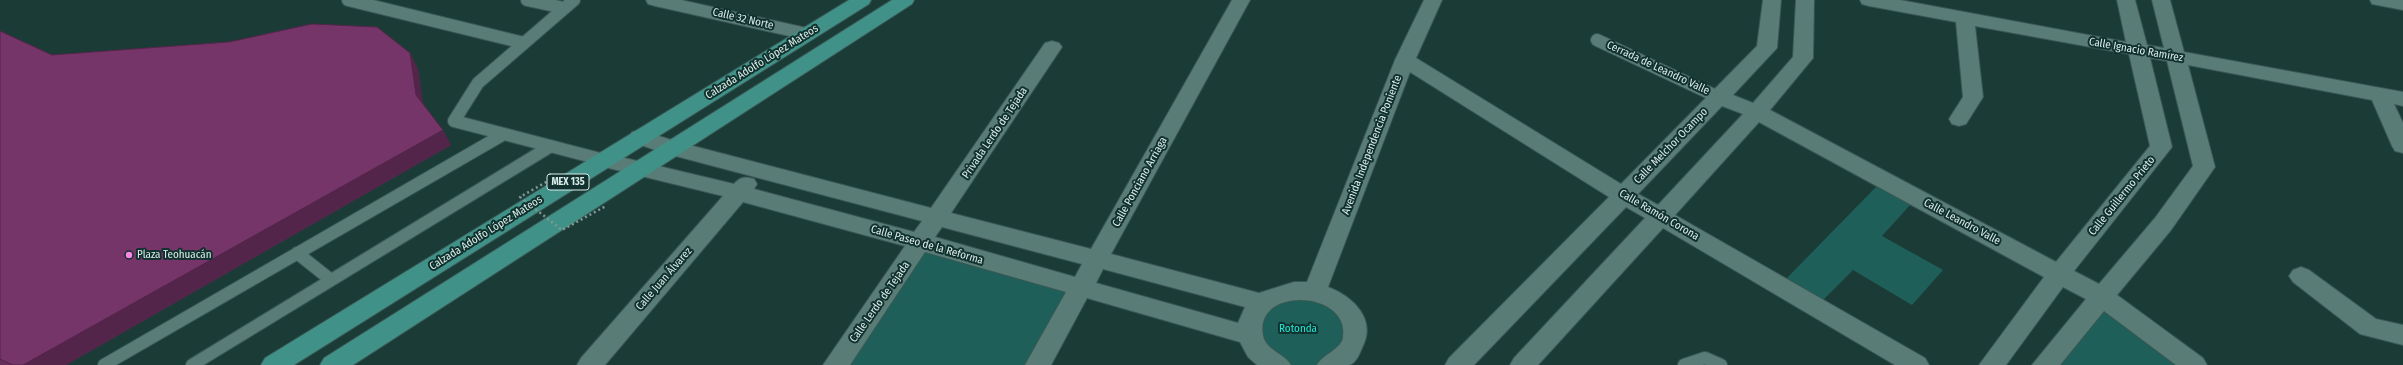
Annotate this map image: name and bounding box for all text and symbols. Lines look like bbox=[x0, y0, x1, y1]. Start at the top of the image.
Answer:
street label: Calle 32 Norte bbox=[711, 6, 775, 32]
street label: Calzada Adolfo López Mateos bbox=[703, 22, 821, 102]
street label: Calle Ignacio Ramírez bbox=[2088, 35, 2184, 65]
street label: Cerrada de Leandro Valle bbox=[1605, 38, 1711, 98]
street label: Avenida Independencia Poniente bbox=[1339, 74, 1405, 216]
street label: Privada Lerdo de Tejada bbox=[960, 85, 1030, 181]
street label: Calle Melchor Ocampo bbox=[1631, 105, 1711, 187]
street label: Calle Ponciano Arriaga bbox=[1110, 135, 1170, 229]
street label: Calle Guillermo Prieto bbox=[2086, 154, 2158, 238]
road number: MEX 135 bbox=[547, 174, 589, 190]
street label: Calle Ramón Corona bbox=[1617, 187, 1701, 243]
street label: Calzada Adolfo López Mateos bbox=[427, 193, 545, 273]
street label: Calle Leandro Valle bbox=[1921, 196, 2003, 248]
street label: Calle Paseo de la Reforma bbox=[869, 223, 985, 267]
street label: Calle Juan Álvarez bbox=[633, 245, 695, 313]
place label: Plaza Teohuacán bbox=[137, 248, 212, 262]
marker: Plaza Teohuacán bbox=[124, 250, 134, 260]
street label: Calle Lerdo de Tejada bbox=[847, 259, 913, 345]
park label: Rotonda bbox=[1279, 322, 1317, 336]

